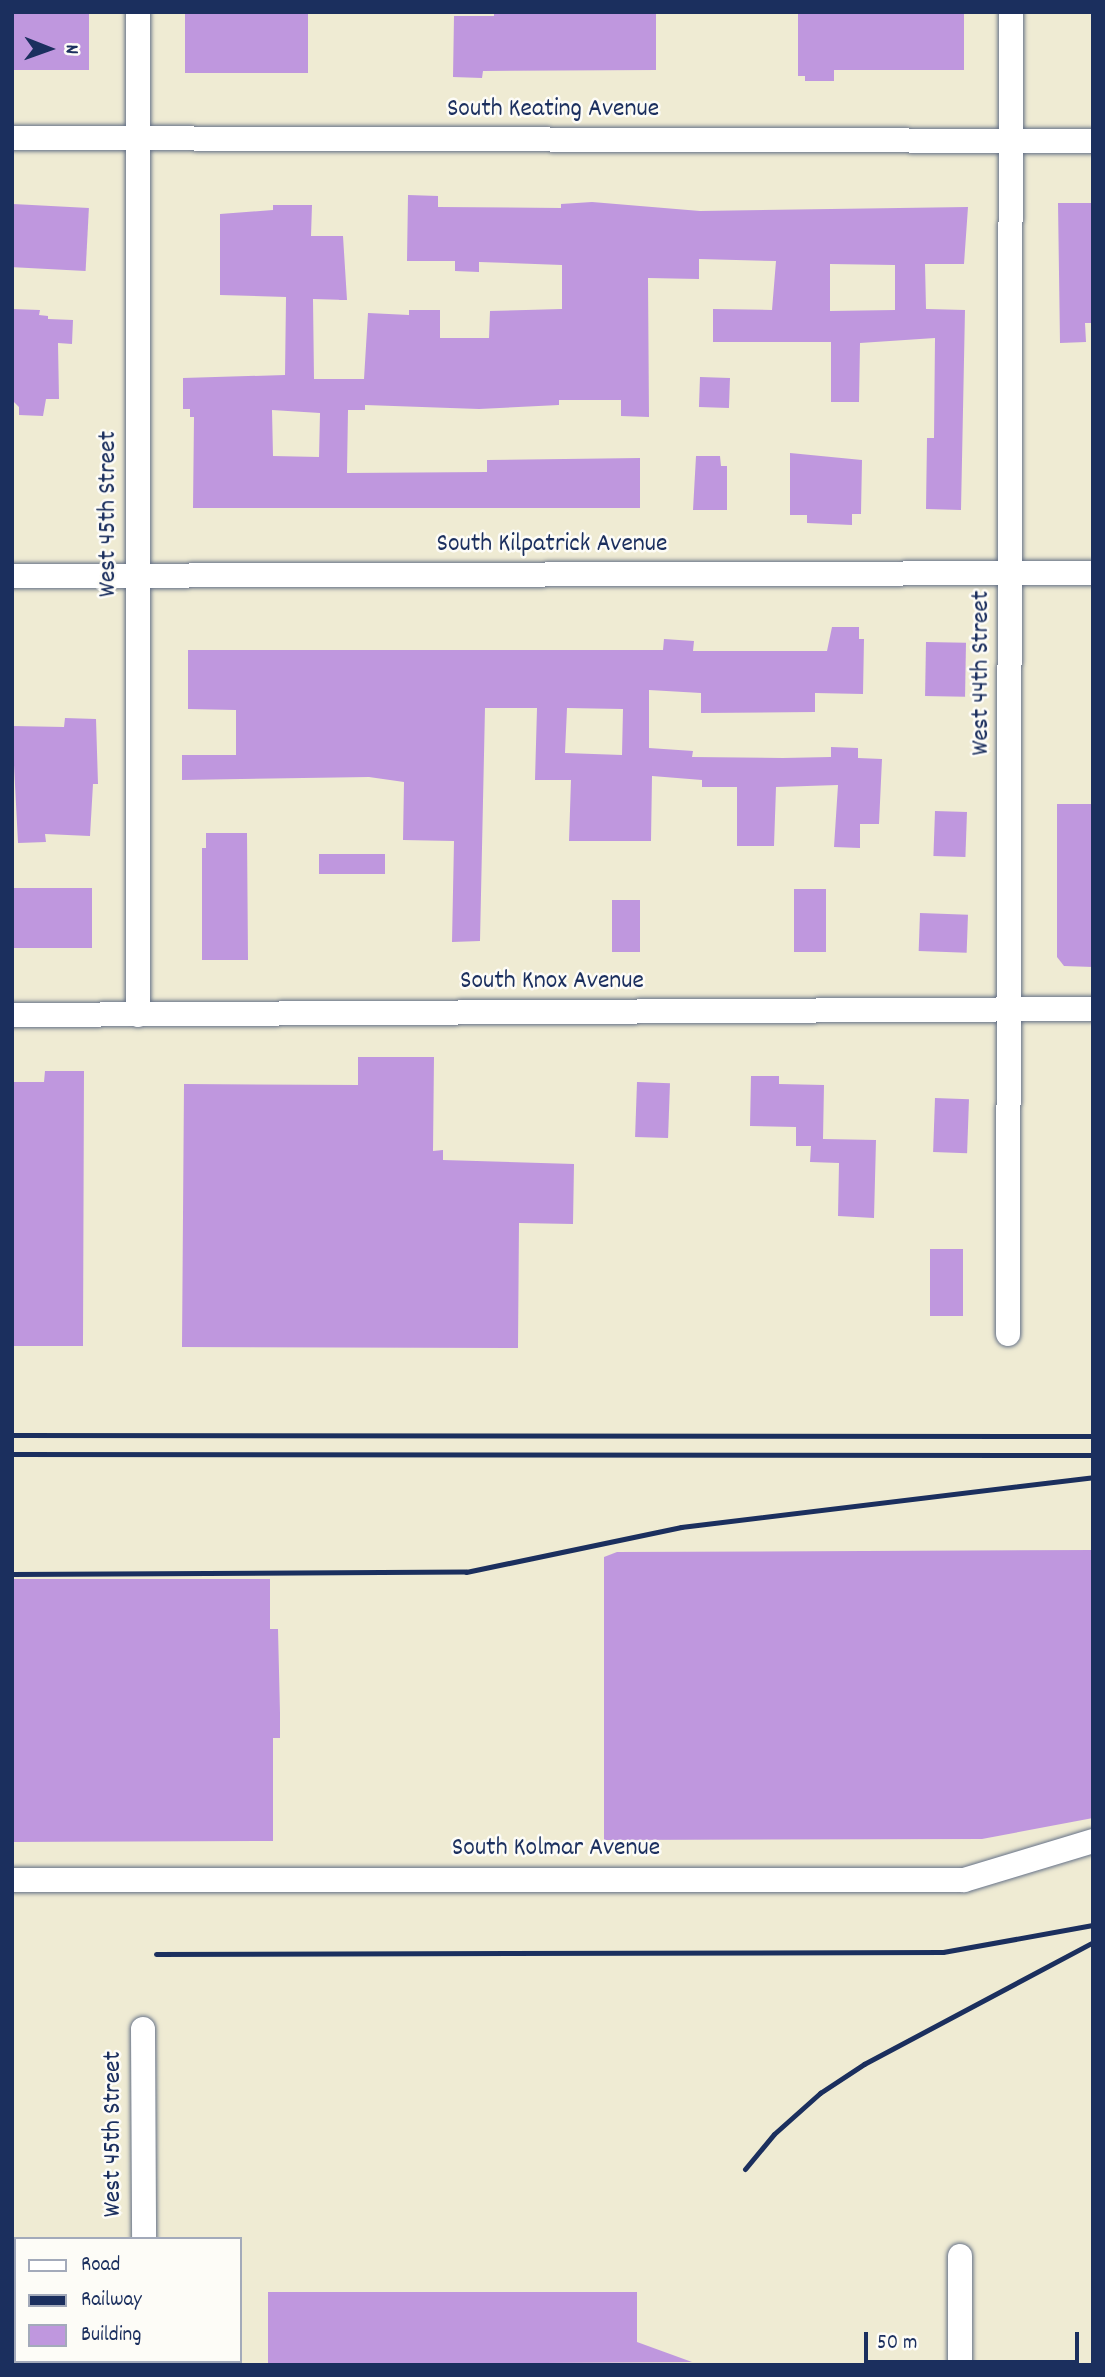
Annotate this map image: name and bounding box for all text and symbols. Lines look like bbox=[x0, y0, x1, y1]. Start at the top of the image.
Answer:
north arrow bbox=[14, 14, 84, 84]
text: N bbox=[57, 44, 84, 54]
street label: South Keating Avenue bbox=[447, 94, 659, 126]
street label: West 45th Street bbox=[93, 431, 125, 597]
street label: South Kilpatrick Avenue bbox=[436, 529, 668, 561]
street label: West 44th Street bbox=[966, 590, 998, 756]
street label: South Knox Avenue bbox=[460, 966, 644, 998]
street label: South Kolmar Avenue bbox=[452, 1833, 660, 1865]
street label: West 45th Street bbox=[98, 2051, 130, 2217]
legend bbox=[14, 2237, 242, 2363]
text: Road bbox=[81, 2251, 120, 2281]
text: Railway bbox=[81, 2286, 142, 2316]
scale bar bbox=[867, 2318, 1082, 2362]
text: Building bbox=[81, 2321, 141, 2351]
text: 50 m bbox=[877, 2329, 917, 2359]

